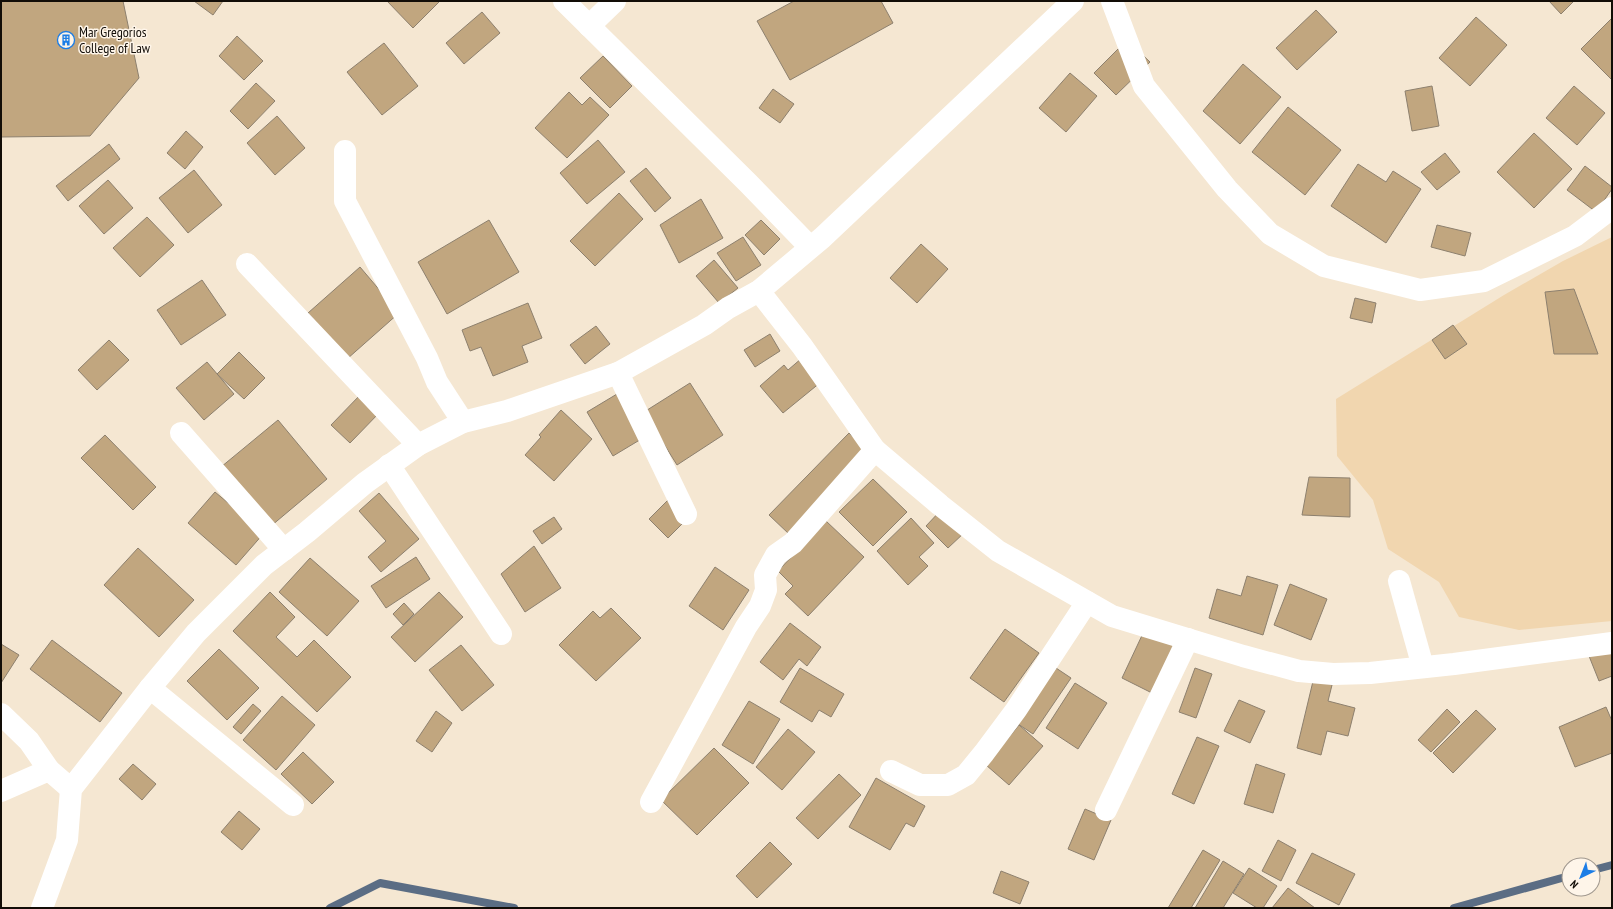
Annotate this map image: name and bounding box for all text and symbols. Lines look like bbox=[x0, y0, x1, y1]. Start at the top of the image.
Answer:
place label: Mar Gregorios College of Law bbox=[79, 23, 151, 57]
building icon: Mar Gregorios College of Law bbox=[56, 30, 76, 50]
north arrow bbox=[1561, 857, 1601, 897]
text: N bbox=[1567, 877, 1581, 891]

